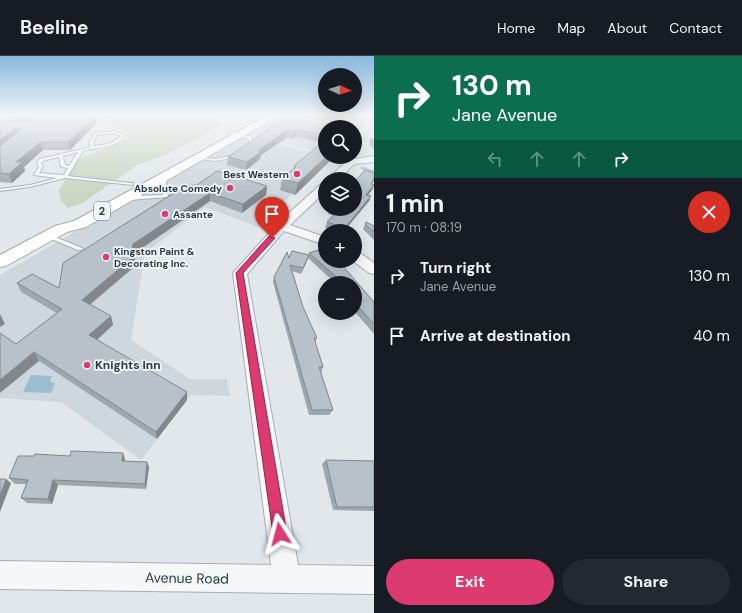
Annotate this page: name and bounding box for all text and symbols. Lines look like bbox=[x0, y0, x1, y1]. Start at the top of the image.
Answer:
text: Beeline bbox=[20, 15, 88, 40]
text: Home bbox=[497, 19, 535, 37]
text: Map bbox=[557, 19, 585, 37]
text: About bbox=[607, 19, 647, 37]
text: Contact bbox=[669, 19, 722, 37]
text: 130 m bbox=[452, 67, 532, 104]
north arrow bbox=[318, 68, 362, 112]
map controls bbox=[318, 68, 362, 320]
icon: right bbox=[386, 72, 438, 124]
text: Jane Avenue bbox=[452, 103, 557, 127]
button: search bbox=[318, 120, 362, 164]
icon: left bbox=[484, 148, 506, 170]
icon: ahead bbox=[526, 148, 548, 170]
icon: ahead bbox=[568, 148, 590, 170]
icon: right bbox=[610, 148, 632, 170]
place label: Best Western bbox=[223, 168, 289, 181]
marker: Best Western bbox=[292, 169, 302, 179]
button: layers bbox=[318, 172, 362, 216]
place label: Absolute Comedy bbox=[134, 182, 222, 195]
marker: Absolute Comedy bbox=[225, 183, 235, 193]
text: 1 min bbox=[386, 188, 444, 219]
button: close bbox=[688, 191, 730, 233]
pin bbox=[255, 197, 289, 238]
road number: 2 bbox=[94, 202, 110, 220]
icon: arrive bbox=[261, 203, 283, 225]
place label: Assante bbox=[173, 208, 213, 221]
marker: Assante bbox=[160, 209, 170, 219]
text: 170 m · 08:19 bbox=[386, 219, 462, 236]
button: + bbox=[318, 224, 362, 268]
place label: Kingston Paint & Decorating Inc. bbox=[114, 245, 195, 270]
marker: Kingston Paint & Decorating Inc. bbox=[101, 252, 111, 262]
text: Turn right bbox=[420, 258, 491, 278]
icon: right bbox=[386, 265, 408, 287]
text: 130 m bbox=[689, 266, 730, 286]
button: − bbox=[318, 276, 362, 320]
text: Jane Avenue bbox=[420, 278, 496, 295]
icon: arrive bbox=[386, 325, 408, 347]
text: Arrive at destination bbox=[420, 326, 571, 346]
text: 40 m bbox=[693, 326, 730, 346]
place label: Knights Inn bbox=[95, 357, 161, 373]
marker: Knights Inn bbox=[82, 360, 92, 370]
position arrow bbox=[259, 513, 301, 555]
button: Exit bbox=[386, 559, 554, 605]
button: Share bbox=[562, 559, 730, 605]
street label: Avenue Road bbox=[145, 568, 229, 588]

